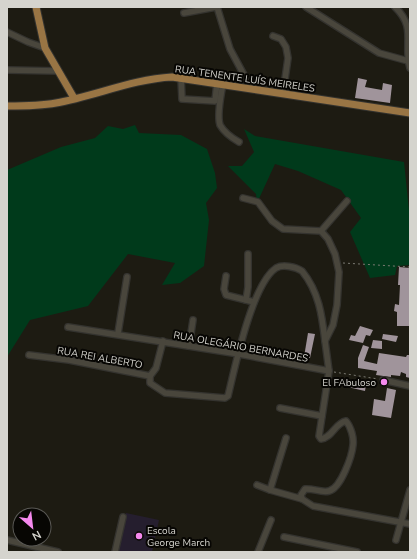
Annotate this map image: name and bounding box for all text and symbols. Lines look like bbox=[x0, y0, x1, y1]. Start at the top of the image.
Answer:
street label: RUA TENENTE LUÍS MEIRELES bbox=[174, 62, 316, 96]
street label: RUA OLEGÁRIO BERNARDES bbox=[172, 328, 309, 366]
street label: RUA REI ALBERTO bbox=[56, 344, 144, 372]
place label: El FAbuloso bbox=[322, 376, 376, 390]
marker: El FAbuloso bbox=[379, 377, 389, 387]
north arrow bbox=[12, 507, 52, 547]
place label: Escola George March bbox=[147, 524, 210, 550]
text: N bbox=[29, 527, 44, 544]
marker: Escola George March bbox=[134, 531, 144, 541]

